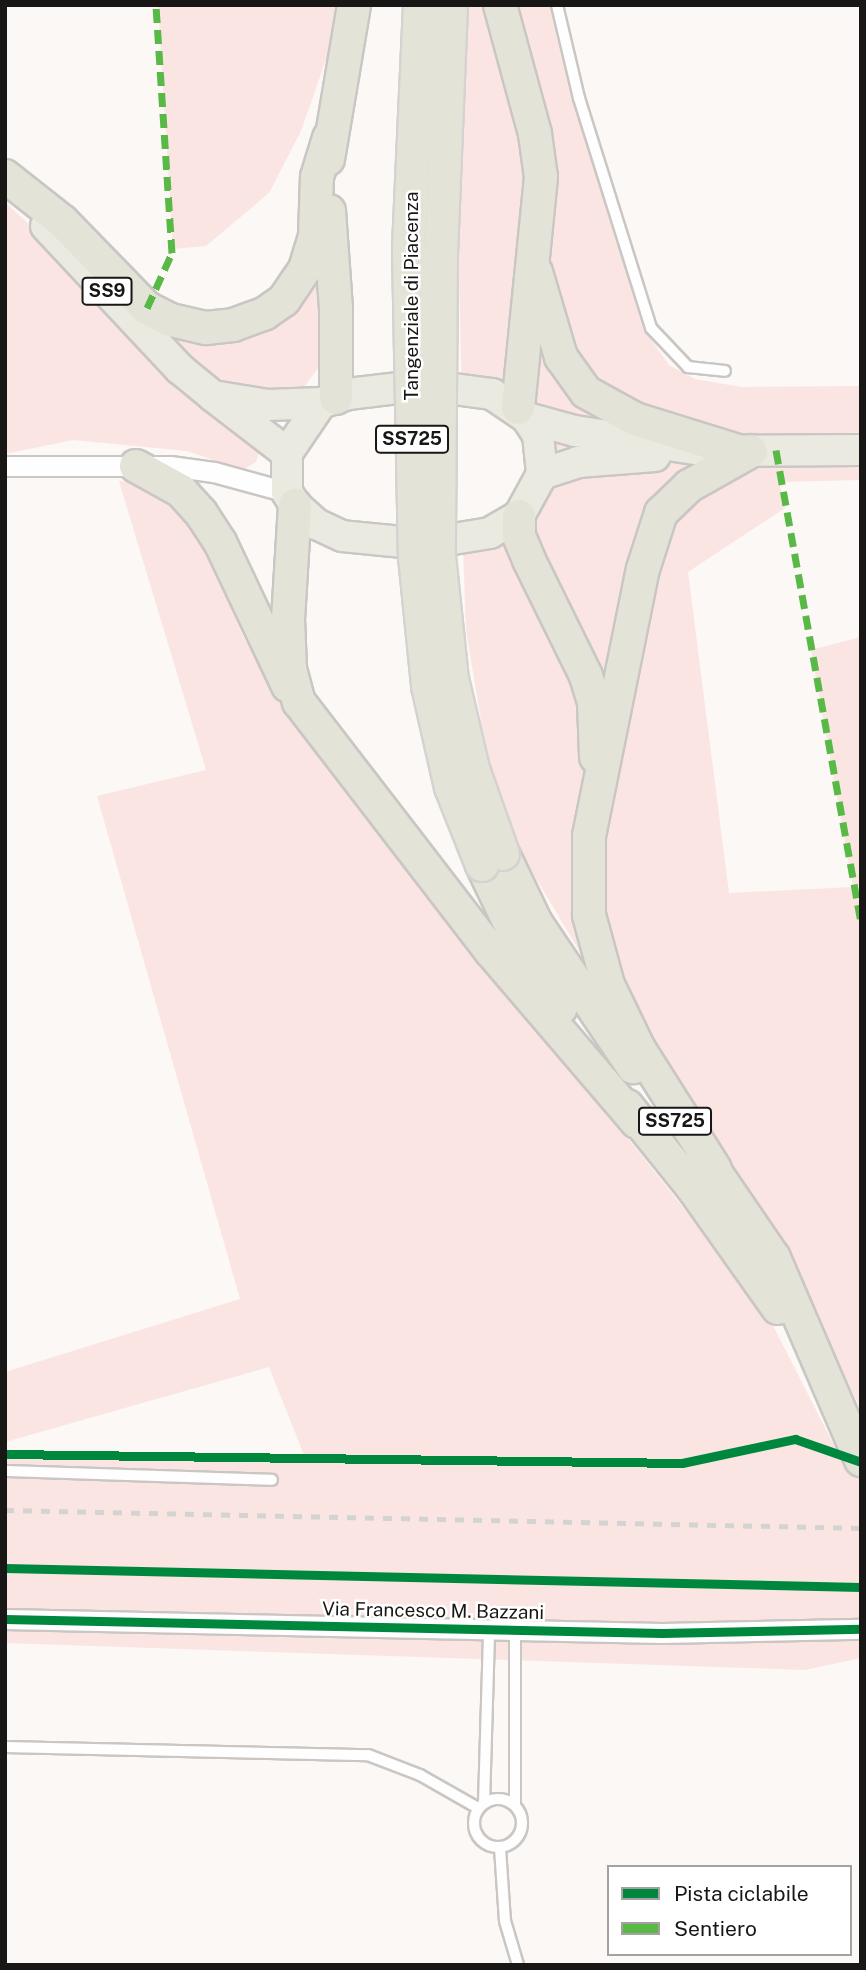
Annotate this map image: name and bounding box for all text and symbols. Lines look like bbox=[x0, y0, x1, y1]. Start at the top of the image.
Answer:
street label: Tangenziale di Piacenza bbox=[401, 191, 423, 401]
road number: SS9 bbox=[81, 276, 133, 306]
road number: SS725 bbox=[374, 424, 450, 454]
road number: SS725 bbox=[636, 1106, 714, 1136]
street label: Via Francesco M. Bazzani bbox=[322, 1598, 544, 1624]
legend bbox=[607, 1865, 852, 1956]
text: Pista ciclabile bbox=[674, 1881, 809, 1906]
text: Sentiero bbox=[674, 1916, 757, 1941]

